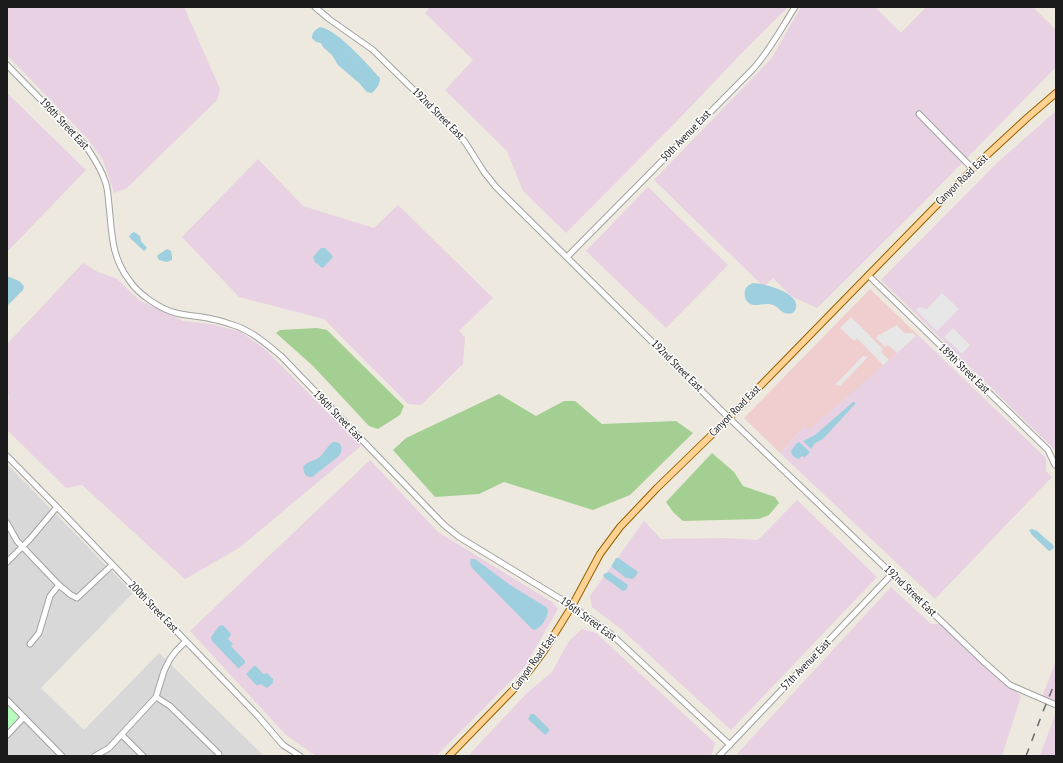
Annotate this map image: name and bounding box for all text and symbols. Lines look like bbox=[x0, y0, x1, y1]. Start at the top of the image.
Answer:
street label: 192nd Street East bbox=[409, 85, 467, 143]
street label: 196th Street East bbox=[37, 95, 91, 153]
street label: 50th Avenue East bbox=[658, 108, 714, 164]
street label: Canyon Road East bbox=[933, 152, 991, 208]
street label: 192nd Street East bbox=[648, 337, 706, 395]
street label: 189th Street East bbox=[936, 341, 992, 397]
street label: Canyon Road East bbox=[707, 383, 763, 439]
street label: 196th Street East bbox=[310, 388, 366, 444]
street label: 192nd Street East bbox=[881, 563, 939, 619]
street label: 200th Street East bbox=[125, 579, 181, 635]
street label: 196th Street East bbox=[557, 594, 619, 644]
street label: Canyon Road East bbox=[509, 631, 559, 693]
street label: 57th Avenue East bbox=[778, 637, 834, 693]

